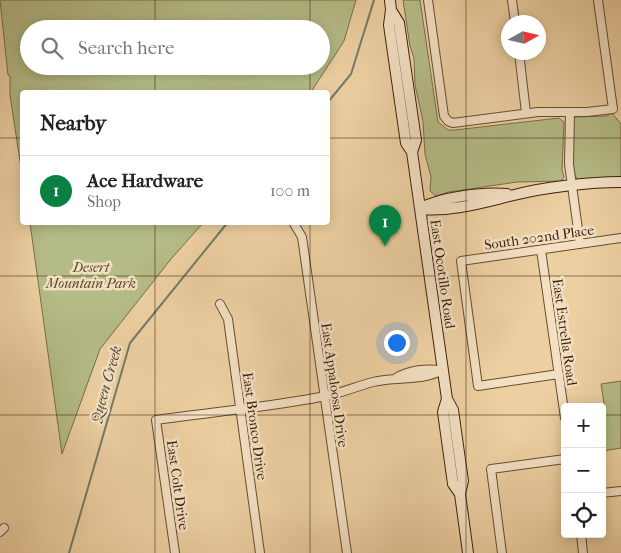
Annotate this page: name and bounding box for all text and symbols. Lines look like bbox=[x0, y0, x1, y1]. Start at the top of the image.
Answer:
north arrow bbox=[501, 15, 546, 60]
search box bbox=[20, 20, 330, 75]
icon: search bbox=[38, 34, 66, 62]
text: Search here bbox=[78, 37, 174, 59]
text: Nearby bbox=[40, 111, 106, 135]
text: Ace Hardware bbox=[87, 170, 203, 192]
text: 1 bbox=[53, 181, 59, 200]
text: 100 m bbox=[270, 181, 310, 200]
text: Shop bbox=[87, 192, 121, 211]
pin: 1 bbox=[369, 205, 401, 246]
street label: East Ocotillo Road bbox=[426, 218, 459, 330]
street label: South 202nd Place bbox=[483, 221, 595, 254]
park label: Desert Mountain Park bbox=[45, 259, 136, 292]
street label: East Estrella Road bbox=[549, 277, 580, 387]
street label: East Appaloosa Drive bbox=[317, 322, 352, 449]
your location bbox=[384, 330, 410, 356]
water label: Queen Creek bbox=[86, 344, 126, 425]
street label: East Bronco Drive bbox=[239, 371, 270, 481]
map controls bbox=[561, 403, 606, 538]
button: + bbox=[561, 403, 606, 448]
street label: East Colt Drive bbox=[163, 439, 192, 531]
button: − bbox=[561, 448, 606, 493]
button: locate bbox=[561, 493, 606, 538]

